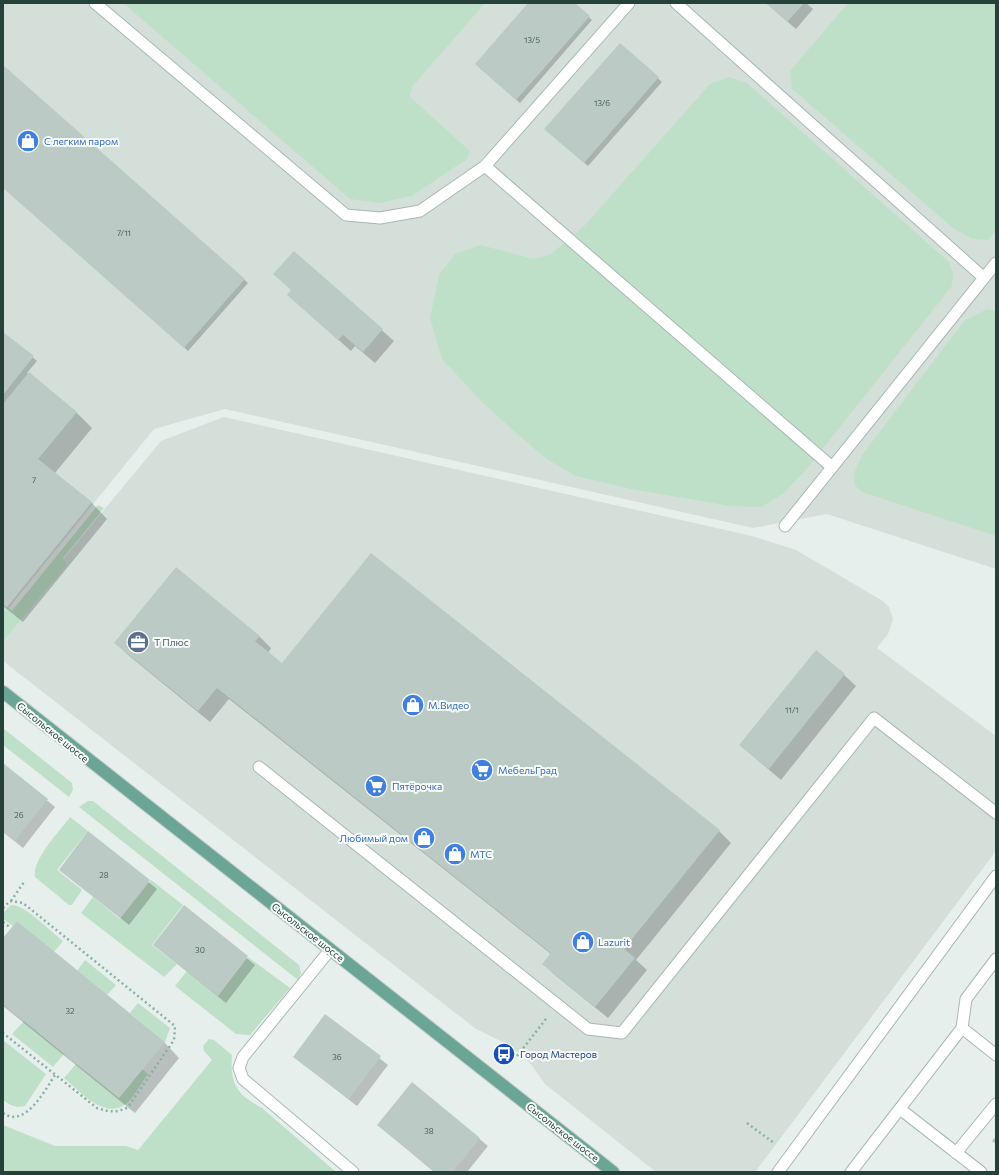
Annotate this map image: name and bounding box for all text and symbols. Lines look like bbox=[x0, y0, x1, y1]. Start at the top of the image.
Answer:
house number: 13/5 bbox=[524, 35, 540, 45]
house number: 13/6 bbox=[594, 98, 610, 108]
shop icon: С легким паром bbox=[15, 128, 41, 154]
place label: С легким паром bbox=[44, 135, 118, 147]
house number: 7/11 bbox=[117, 228, 131, 238]
house number: 7 bbox=[32, 475, 36, 485]
office icon: Т Плюс bbox=[125, 629, 151, 655]
place label: Т Плюс bbox=[154, 636, 189, 648]
shop icon: М.Видео bbox=[400, 692, 426, 718]
street label: Сысольское шоссе bbox=[15, 699, 91, 765]
place label: М.Видео bbox=[428, 699, 469, 711]
house number: 11/1 bbox=[785, 705, 799, 715]
supermarket icon: МебельГрад bbox=[469, 757, 495, 783]
place label: МебельГрад bbox=[498, 764, 557, 776]
supermarket icon: Пятёрочка bbox=[363, 773, 389, 799]
place label: Пятёрочка bbox=[392, 780, 442, 792]
house number: 26 bbox=[14, 810, 24, 820]
shop icon: Любимый дом bbox=[411, 825, 437, 851]
place label: Любимый дом bbox=[340, 832, 408, 844]
shop icon: МТС bbox=[442, 841, 468, 867]
place label: МТС bbox=[470, 848, 492, 860]
house number: 28 bbox=[99, 870, 109, 880]
street label: Сысольское шоссе bbox=[269, 900, 347, 964]
shop icon: Lazurit bbox=[570, 929, 596, 955]
place label: Lazurit bbox=[598, 936, 630, 948]
house number: 30 bbox=[195, 945, 205, 955]
house number: 32 bbox=[66, 1006, 75, 1016]
bus stop icon: Город Мастеров bbox=[491, 1041, 517, 1067]
place label: Город Мастеров bbox=[520, 1048, 597, 1060]
house number: 36 bbox=[332, 1052, 342, 1062]
street label: Сысольское шоссе bbox=[524, 1100, 602, 1164]
house number: 38 bbox=[424, 1126, 434, 1136]

